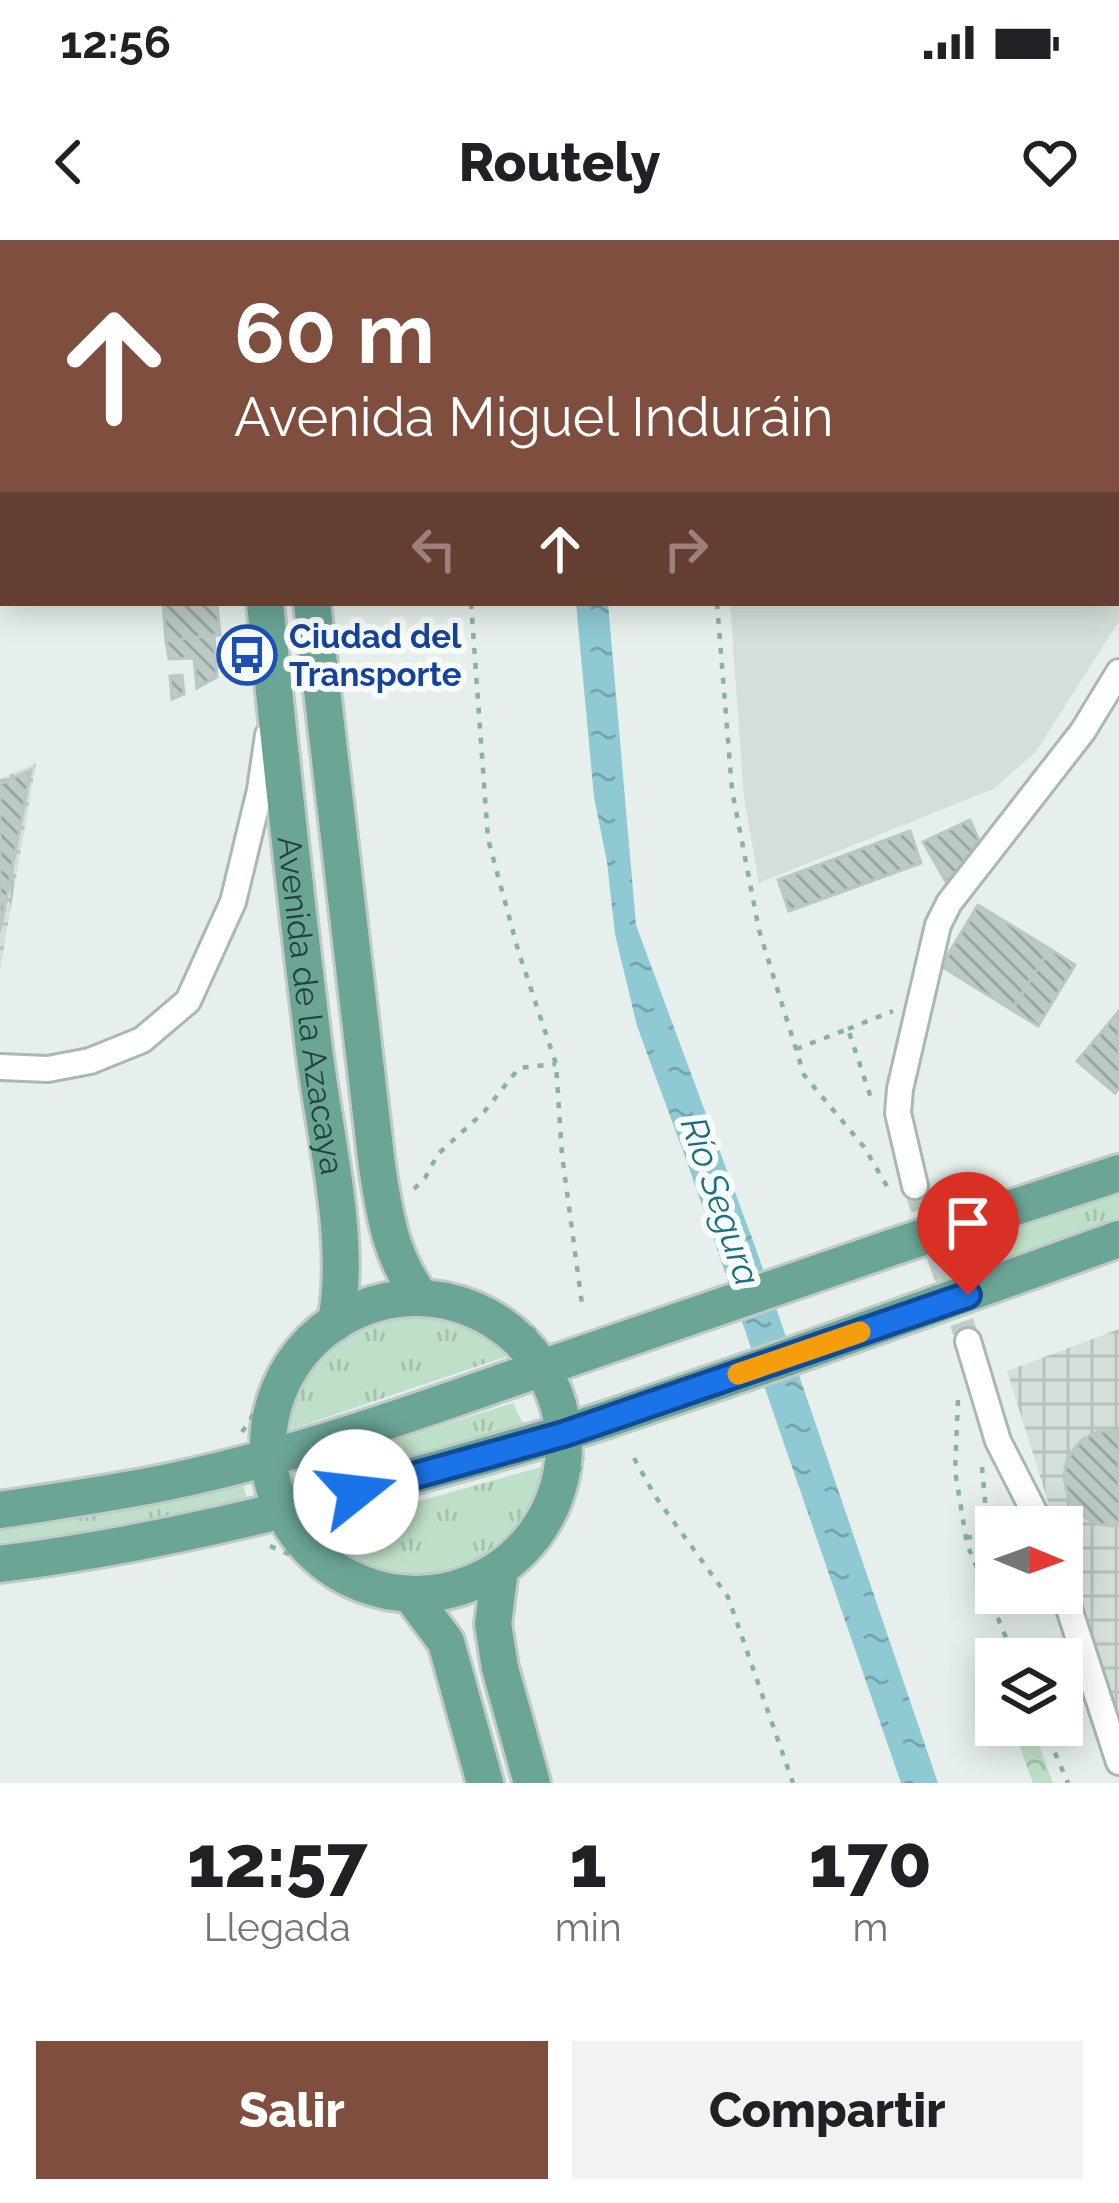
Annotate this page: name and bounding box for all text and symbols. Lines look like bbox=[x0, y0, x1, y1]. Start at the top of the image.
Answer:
text: 12:56 bbox=[60, 16, 171, 69]
icon: back bbox=[36, 129, 102, 195]
icon: heart bbox=[1017, 129, 1083, 195]
text: Routely bbox=[458, 130, 661, 194]
text: 60 m bbox=[234, 284, 435, 383]
icon: ahead bbox=[36, 288, 192, 444]
text: Avenida Miguel Induráin bbox=[234, 385, 833, 449]
icon: left bbox=[401, 516, 467, 582]
icon: ahead bbox=[527, 516, 593, 582]
icon: right bbox=[653, 516, 719, 582]
place label: Ciudad del Transporte bbox=[289, 617, 462, 694]
bus stop icon: Ciudad del Transporte bbox=[216, 624, 278, 686]
street label: Avenida de la Azacaya bbox=[270, 834, 352, 1177]
water label: Río Segura bbox=[673, 1111, 769, 1291]
pin bbox=[917, 1172, 1019, 1295]
icon: arrive bbox=[935, 1190, 1001, 1256]
position arrow bbox=[293, 1429, 419, 1555]
north arrow bbox=[975, 1506, 1083, 1614]
map controls bbox=[975, 1506, 1083, 1746]
button: layers bbox=[975, 1638, 1083, 1746]
text: 12:57 bbox=[187, 1819, 368, 1904]
text: 1 bbox=[570, 1819, 607, 1904]
text: 170 bbox=[809, 1819, 932, 1904]
text: Llegada bbox=[204, 1904, 351, 1950]
text: min bbox=[555, 1904, 622, 1950]
text: m bbox=[852, 1904, 888, 1950]
button: Salir bbox=[36, 2041, 548, 2179]
button: Compartir bbox=[572, 2041, 1083, 2179]

